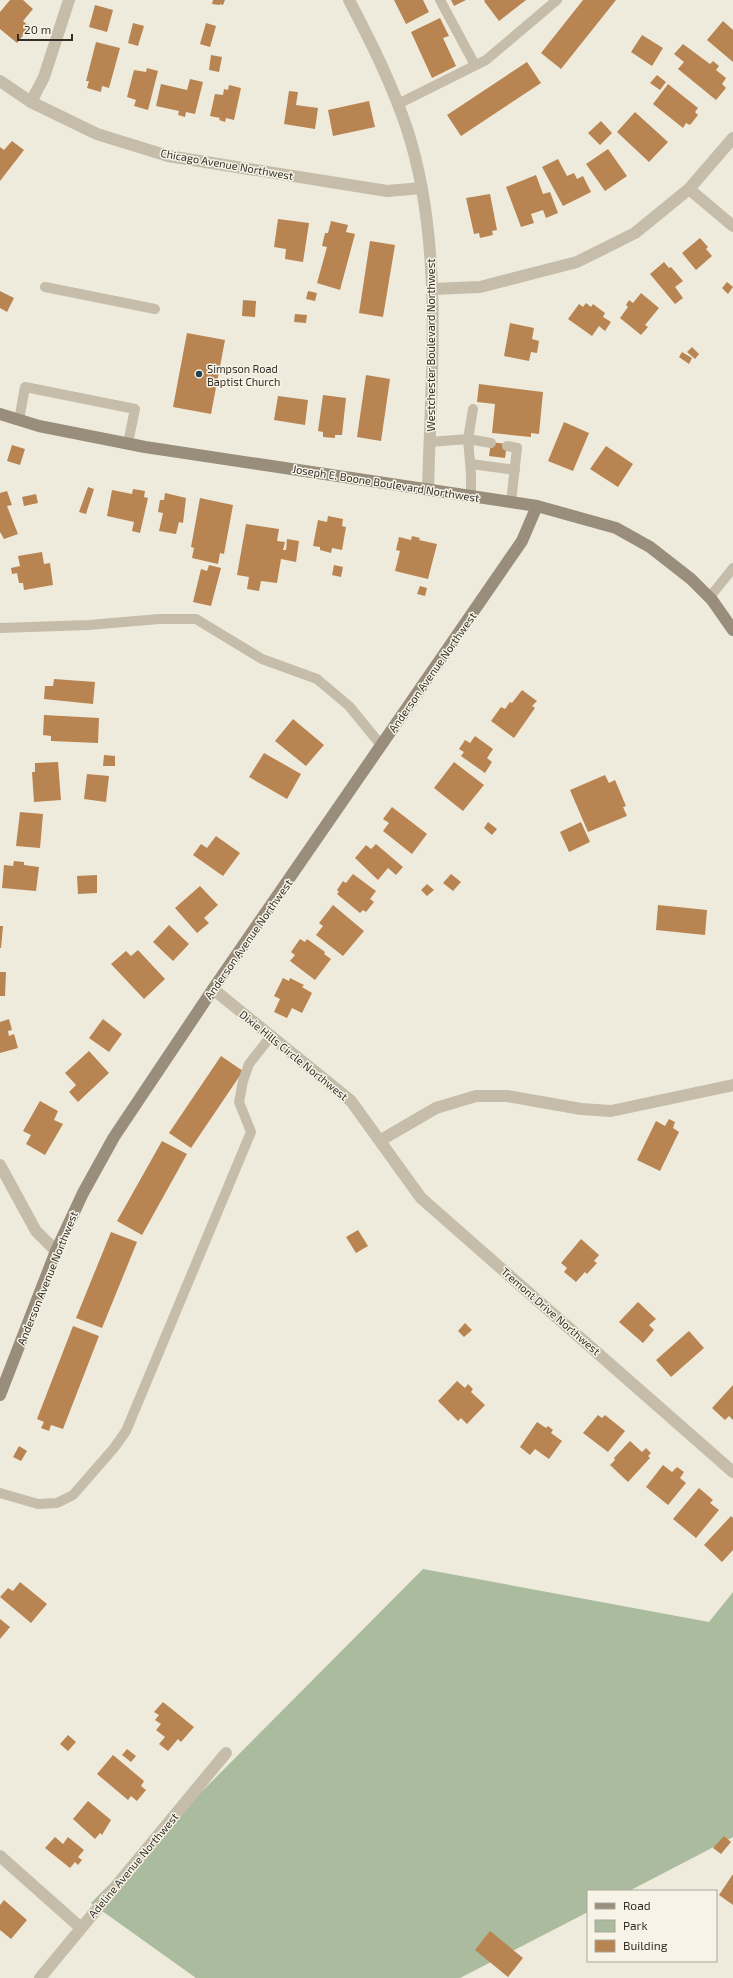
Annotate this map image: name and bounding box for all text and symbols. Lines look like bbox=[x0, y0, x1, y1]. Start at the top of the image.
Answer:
scale bar bbox=[18, 16, 72, 42]
text: 20 m bbox=[24, 22, 51, 36]
street label: Chicago Avenue Northwest bbox=[160, 146, 294, 182]
street label: Westchester Boulevard Northwest bbox=[424, 259, 437, 431]
place label: Simpson Road Baptist Church bbox=[207, 362, 280, 388]
marker: Simpson Road Baptist Church bbox=[194, 369, 204, 379]
street label: Joseph E. Boone Boulevard Northwest bbox=[292, 462, 480, 504]
street label: Anderson Avenue Northwest bbox=[386, 610, 478, 734]
street label: Anderson Avenue Northwest bbox=[202, 877, 294, 1001]
street label: Dixie Hills Circle Northwest bbox=[237, 1007, 351, 1103]
street label: Anderson Avenue Northwest bbox=[14, 1209, 80, 1347]
street label: Tremont Drive Northwest bbox=[499, 1265, 603, 1357]
street label: Adeline Avenue Northwest bbox=[85, 1810, 181, 1920]
legend bbox=[587, 1890, 717, 1962]
text: Road bbox=[623, 1898, 651, 1912]
text: Park bbox=[623, 1918, 648, 1932]
text: Building bbox=[623, 1938, 668, 1952]

